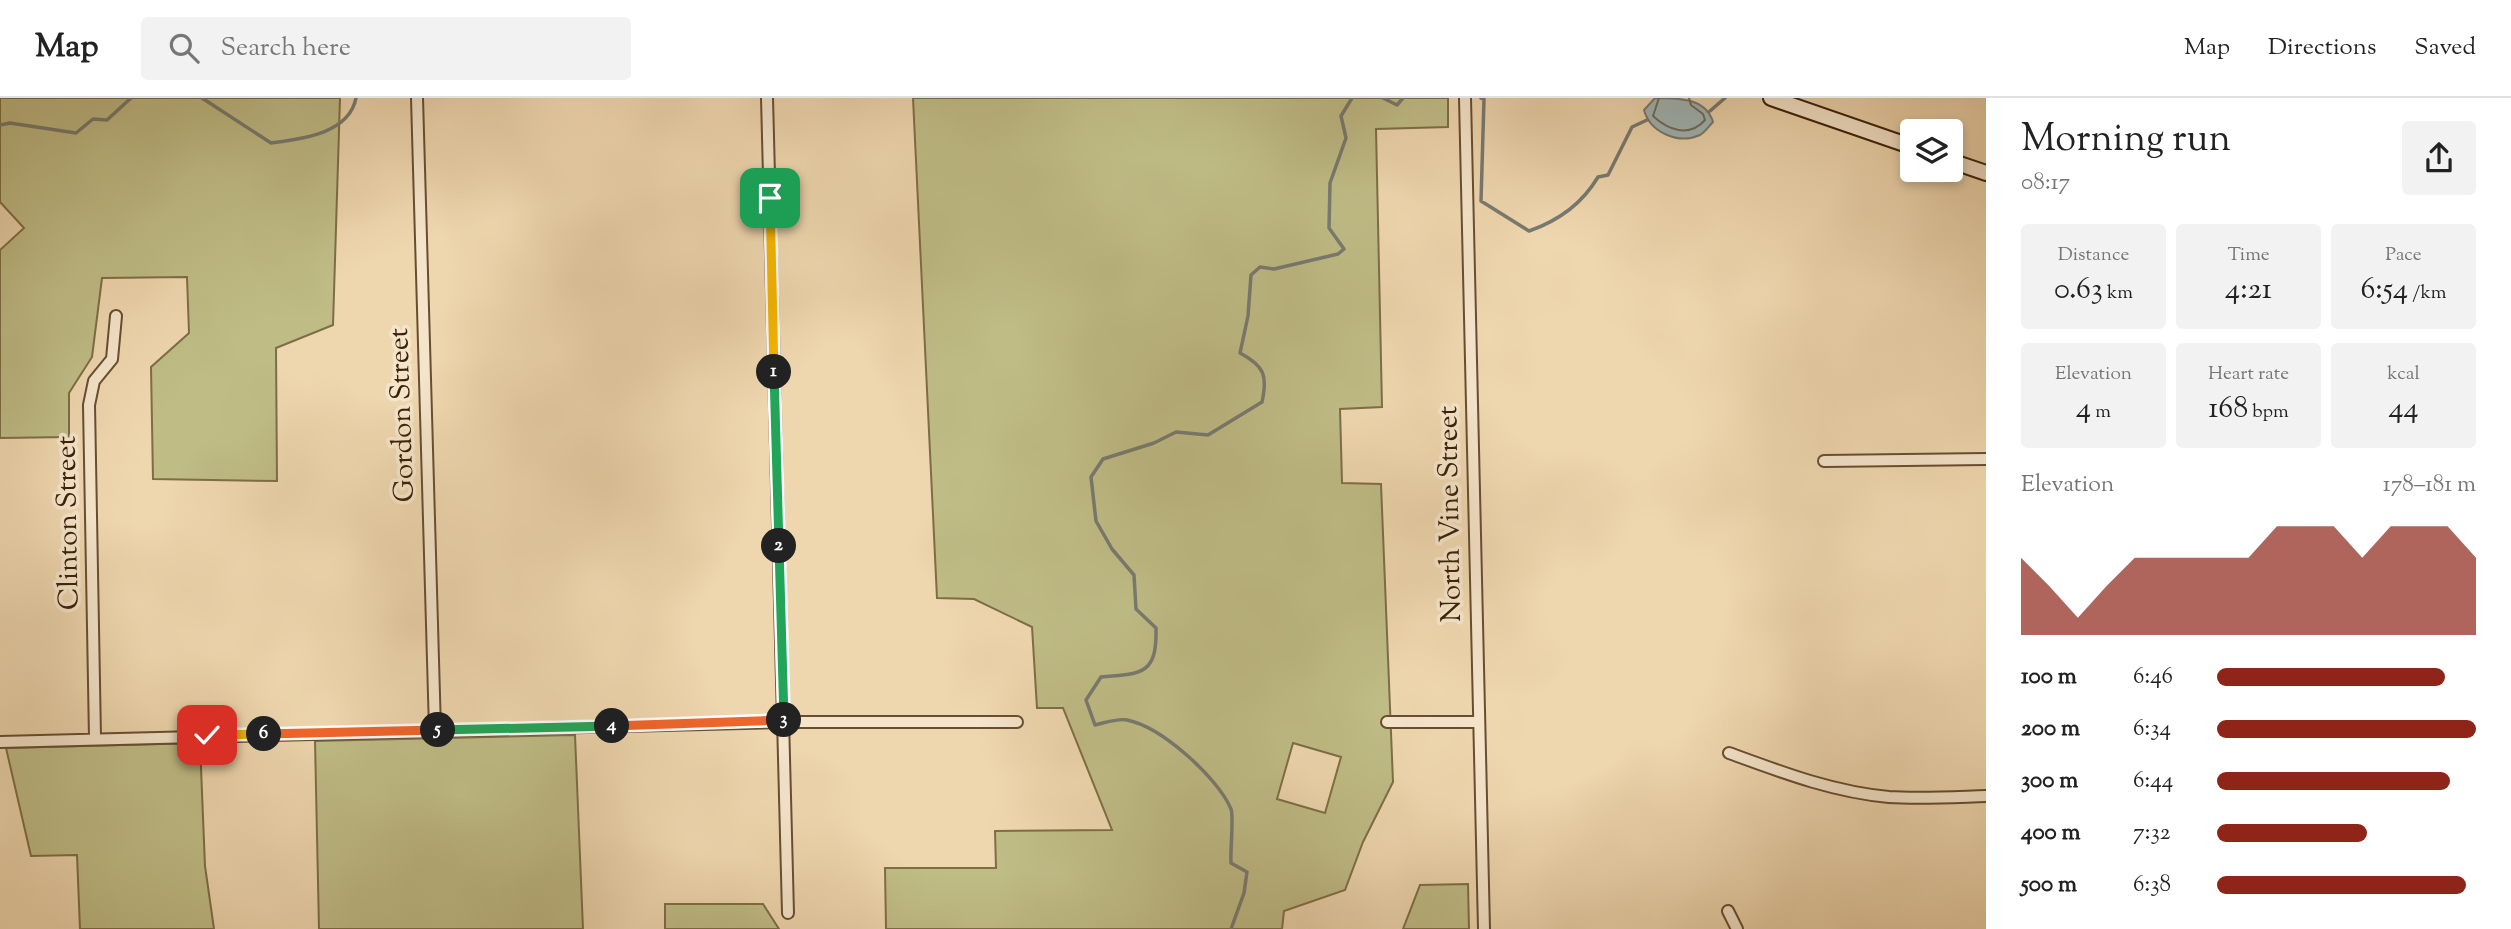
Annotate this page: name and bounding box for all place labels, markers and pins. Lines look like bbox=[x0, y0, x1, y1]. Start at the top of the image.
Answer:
pin bbox=[740, 168, 800, 228]
pin: 1 bbox=[756, 354, 792, 390]
pin: 2 bbox=[762, 528, 796, 564]
pin: 3 bbox=[766, 702, 802, 738]
pin bbox=[177, 705, 237, 765]
pin: 4 bbox=[594, 708, 630, 744]
pin: 5 bbox=[420, 712, 456, 748]
pin: 6 bbox=[246, 716, 282, 752]

